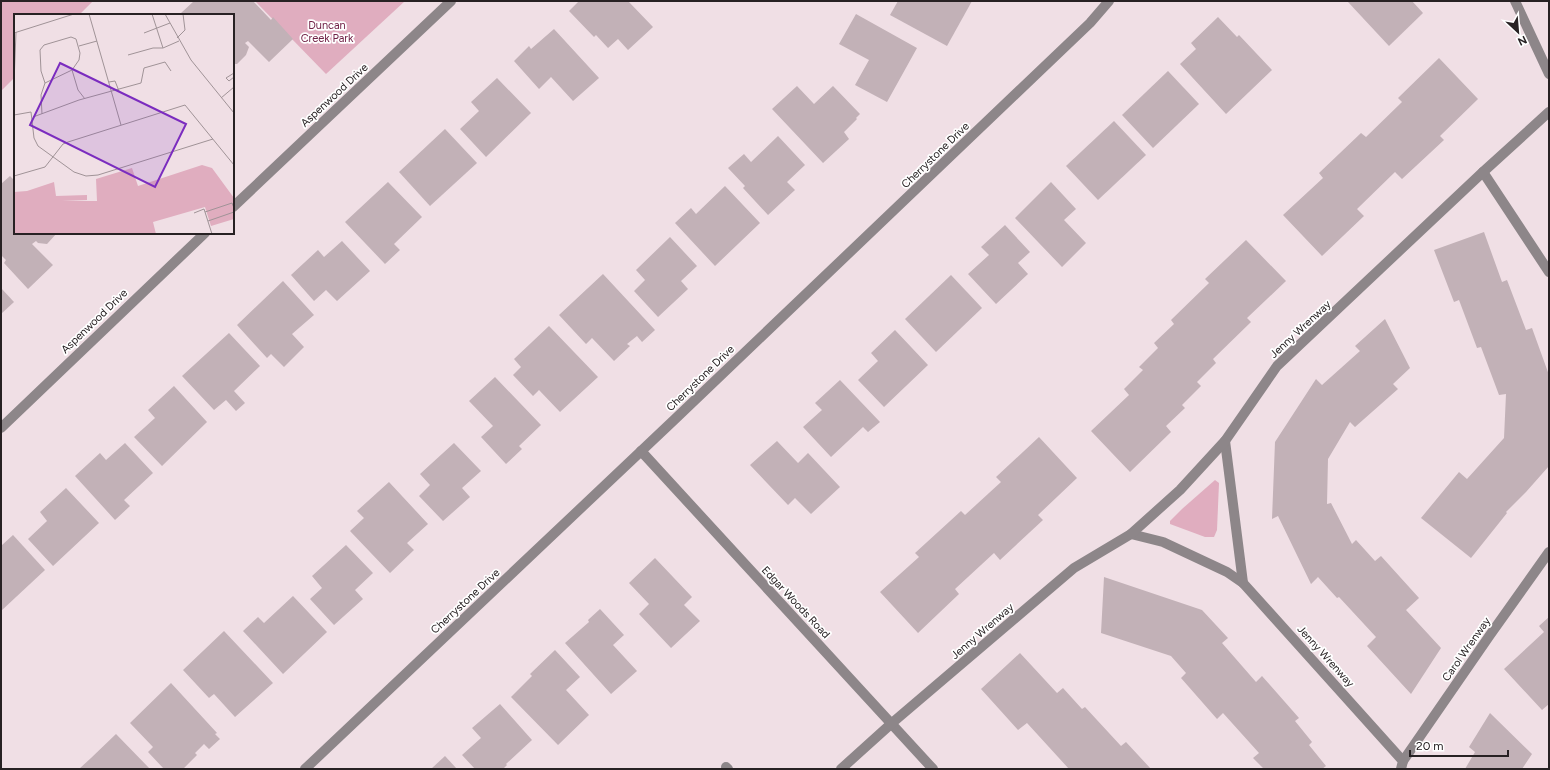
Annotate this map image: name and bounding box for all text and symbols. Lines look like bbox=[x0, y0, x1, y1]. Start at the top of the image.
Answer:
north arrow bbox=[1498, 12, 1538, 52]
inset map bbox=[14, 14, 234, 234]
park label: Duncan Creek Park bbox=[301, 19, 354, 45]
text: N bbox=[1515, 33, 1529, 48]
street label: Aspenwood Drive bbox=[298, 61, 371, 130]
street label: Cherrystone Drive bbox=[899, 120, 972, 191]
street label: Aspenwood Drive bbox=[59, 286, 130, 356]
street label: Jenny Wrenway bbox=[1267, 298, 1334, 361]
street label: Cherrystone Drive bbox=[664, 343, 737, 414]
street label: Edgar Woods Road bbox=[759, 564, 832, 641]
street label: Cherrystone Drive bbox=[428, 566, 502, 637]
street label: Jenny Wrenway bbox=[948, 601, 1016, 662]
street label: Carol Wrenway bbox=[1440, 615, 1493, 684]
street label: Jenny Wrenway bbox=[1295, 623, 1357, 690]
scale bar bbox=[1410, 732, 1508, 758]
text: 20 m bbox=[1416, 739, 1444, 753]

